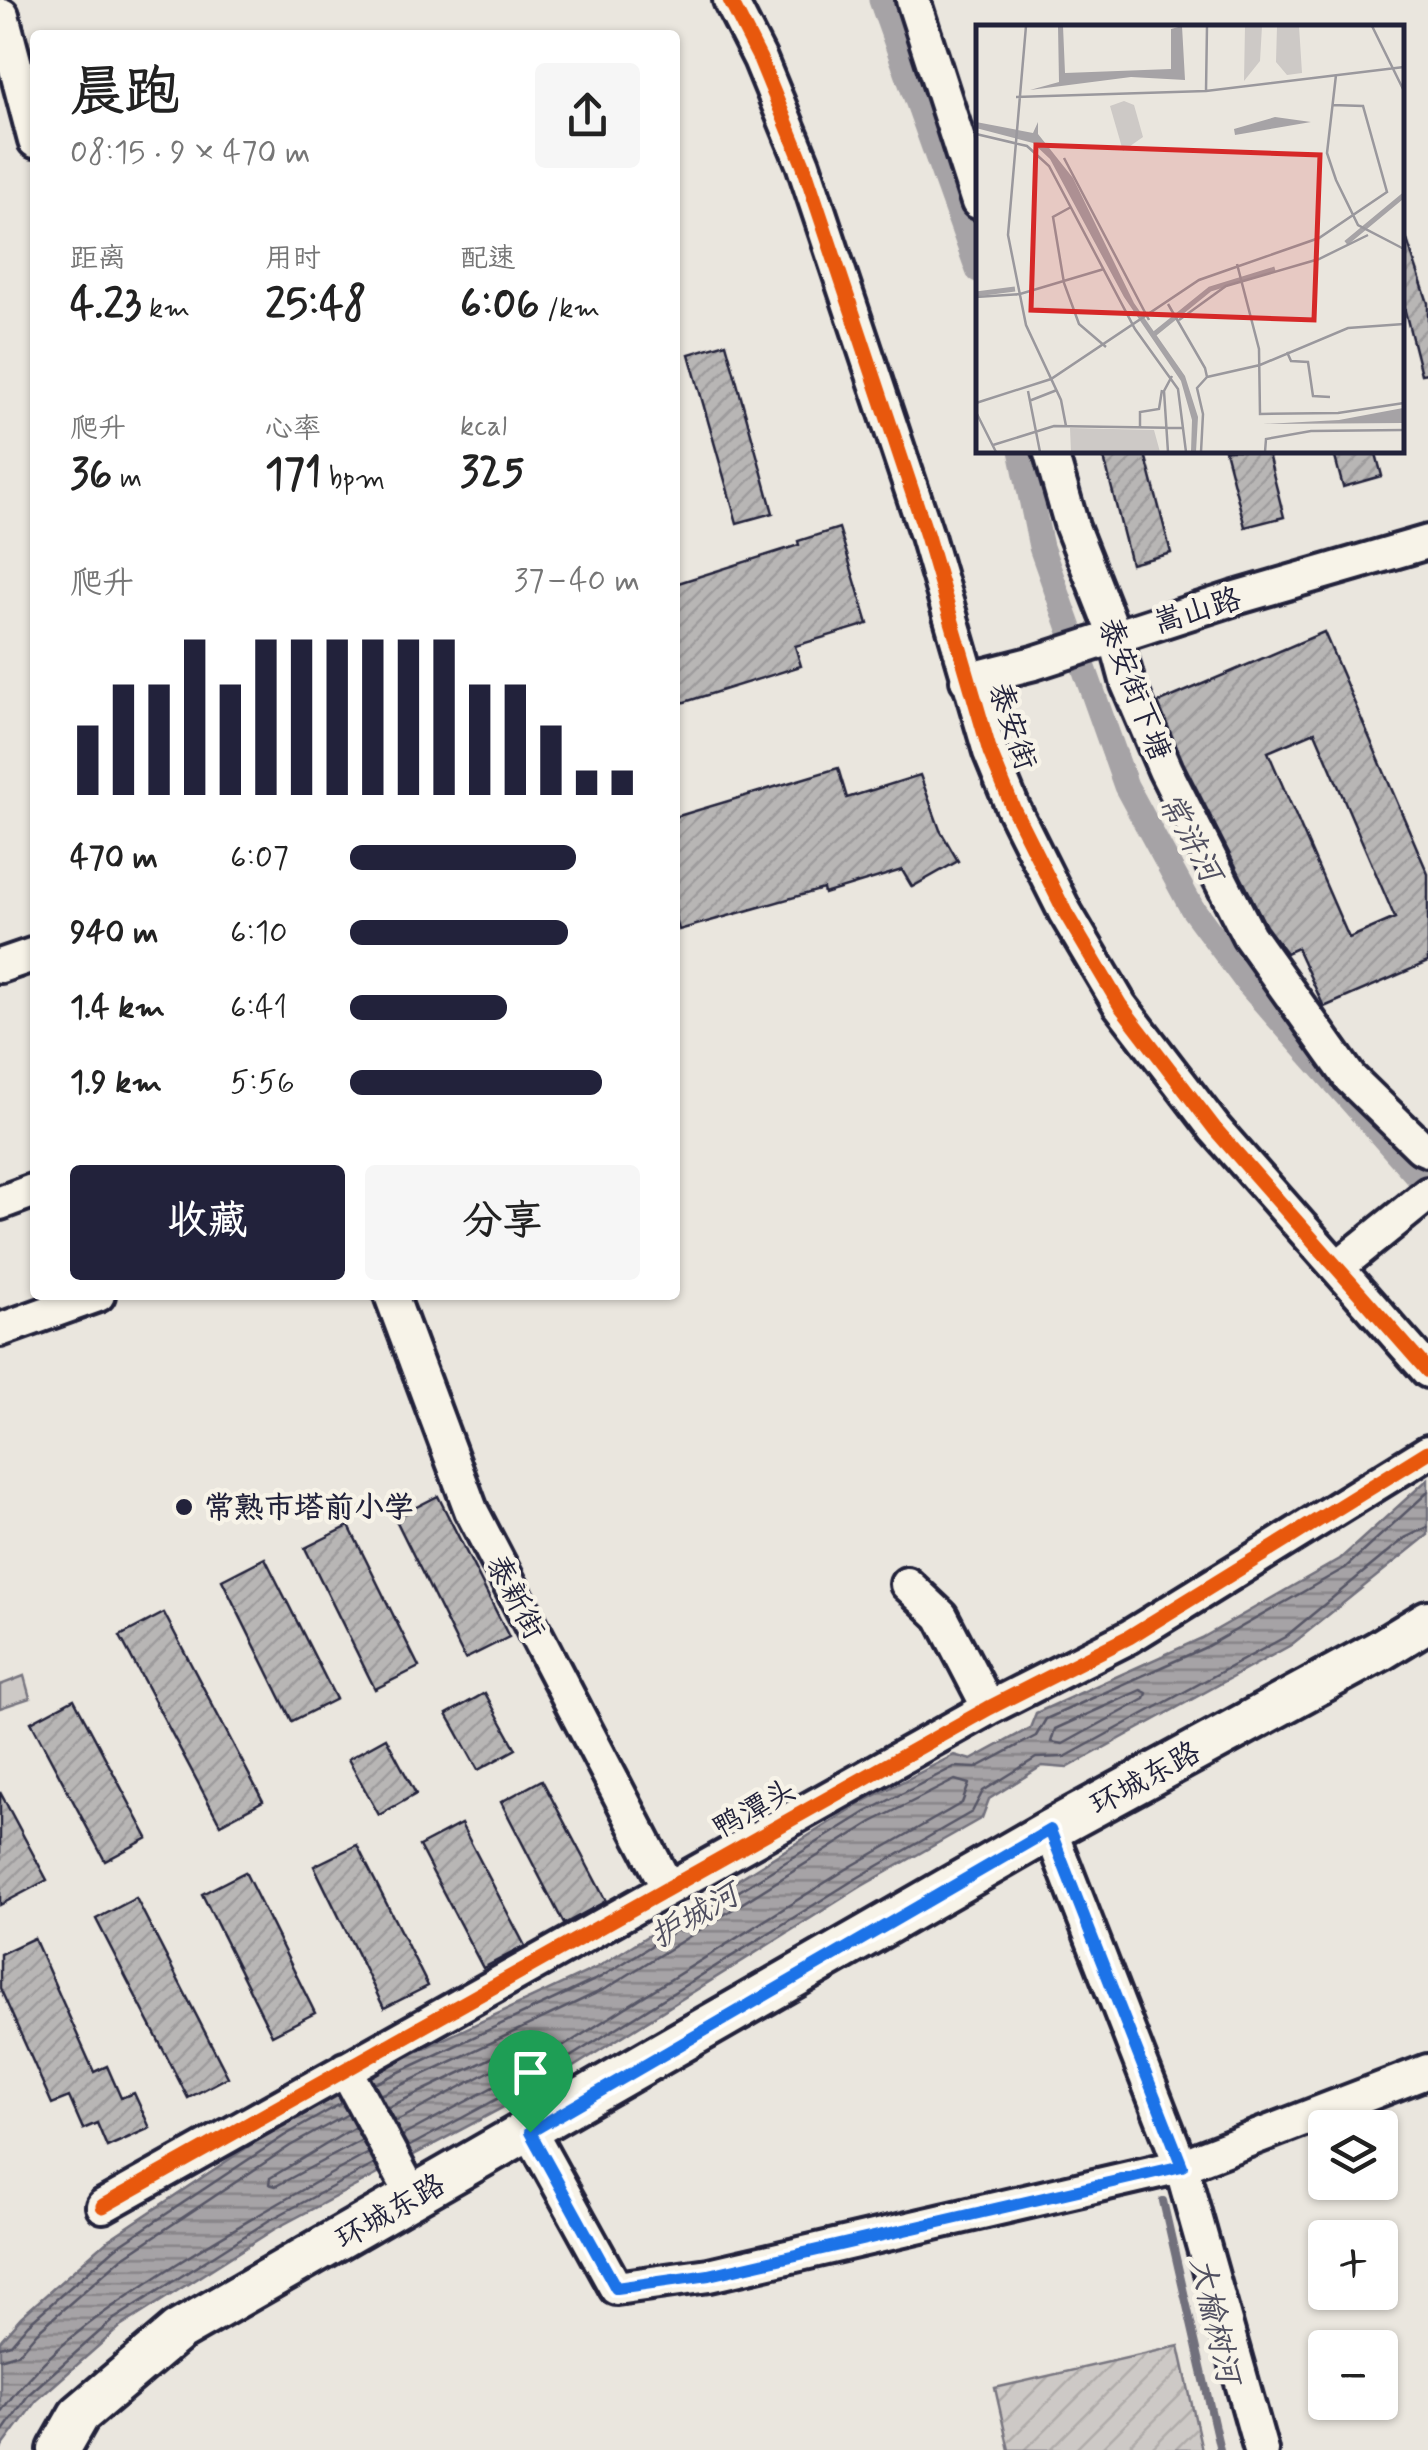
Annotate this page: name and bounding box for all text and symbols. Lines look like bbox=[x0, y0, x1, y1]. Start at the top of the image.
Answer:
inset map bbox=[976, 25, 1403, 452]
text: 晨跑 bbox=[70, 58, 180, 130]
button: share bbox=[535, 63, 640, 168]
text: 08:15 · 9 × 470 m bbox=[70, 132, 311, 174]
text: 距离 bbox=[70, 241, 126, 278]
text: 用时 bbox=[265, 241, 321, 278]
text: 配速 bbox=[460, 241, 516, 278]
text: 4.23 bbox=[70, 278, 142, 333]
text: 25:48 bbox=[265, 278, 367, 333]
text: 6:06 bbox=[460, 278, 539, 333]
text: km bbox=[142, 291, 190, 328]
text: /km bbox=[539, 291, 600, 328]
text: kcal bbox=[460, 409, 507, 446]
text: 爬升 bbox=[70, 411, 126, 448]
text: 心率 bbox=[265, 411, 321, 448]
text: 325 bbox=[460, 446, 525, 501]
text: 36 bbox=[70, 448, 112, 503]
text: 171 bbox=[265, 448, 321, 503]
text: m bbox=[112, 461, 142, 498]
text: bpm bbox=[321, 461, 385, 498]
text: 37–40 m bbox=[514, 560, 640, 602]
text: 爬升 bbox=[70, 563, 134, 605]
street label: 嵩山路 bbox=[1149, 580, 1246, 643]
street label: 泰安街下塘 bbox=[1089, 613, 1179, 767]
street label: 泰安街 bbox=[978, 678, 1045, 775]
water label: 常浒河 bbox=[1148, 786, 1233, 894]
text: 470 m bbox=[70, 837, 158, 879]
text: 6:07 bbox=[230, 837, 289, 879]
text: 940 m bbox=[70, 912, 158, 954]
text: 6:10 bbox=[230, 912, 288, 954]
text: 1.4 km bbox=[70, 987, 165, 1029]
text: 6:41 bbox=[230, 987, 287, 1029]
text: 1.9 km bbox=[70, 1062, 162, 1104]
text: 5:56 bbox=[230, 1062, 295, 1104]
button: 收藏 bbox=[70, 1165, 345, 1280]
button: 分享 bbox=[365, 1165, 640, 1280]
place label: 常熟市塔前小学 bbox=[204, 1489, 414, 1528]
marker: 常熟市塔前小学 bbox=[173, 1496, 195, 1518]
street label: 泰新街 bbox=[476, 1549, 553, 1647]
street label: 环城东路 bbox=[1084, 1733, 1208, 1825]
street label: 鸭潭头 bbox=[706, 1770, 804, 1848]
water label: 护城河 bbox=[643, 1872, 751, 1959]
pin bbox=[488, 2030, 573, 2133]
icon: arrive bbox=[503, 2045, 558, 2100]
map controls bbox=[1308, 2110, 1398, 2420]
button: layers bbox=[1308, 2110, 1398, 2200]
street label: 环城东路 bbox=[329, 2165, 452, 2259]
button: + bbox=[1308, 2220, 1398, 2310]
water label: 大榆树河 bbox=[1179, 2253, 1250, 2392]
button: − bbox=[1308, 2330, 1398, 2420]

